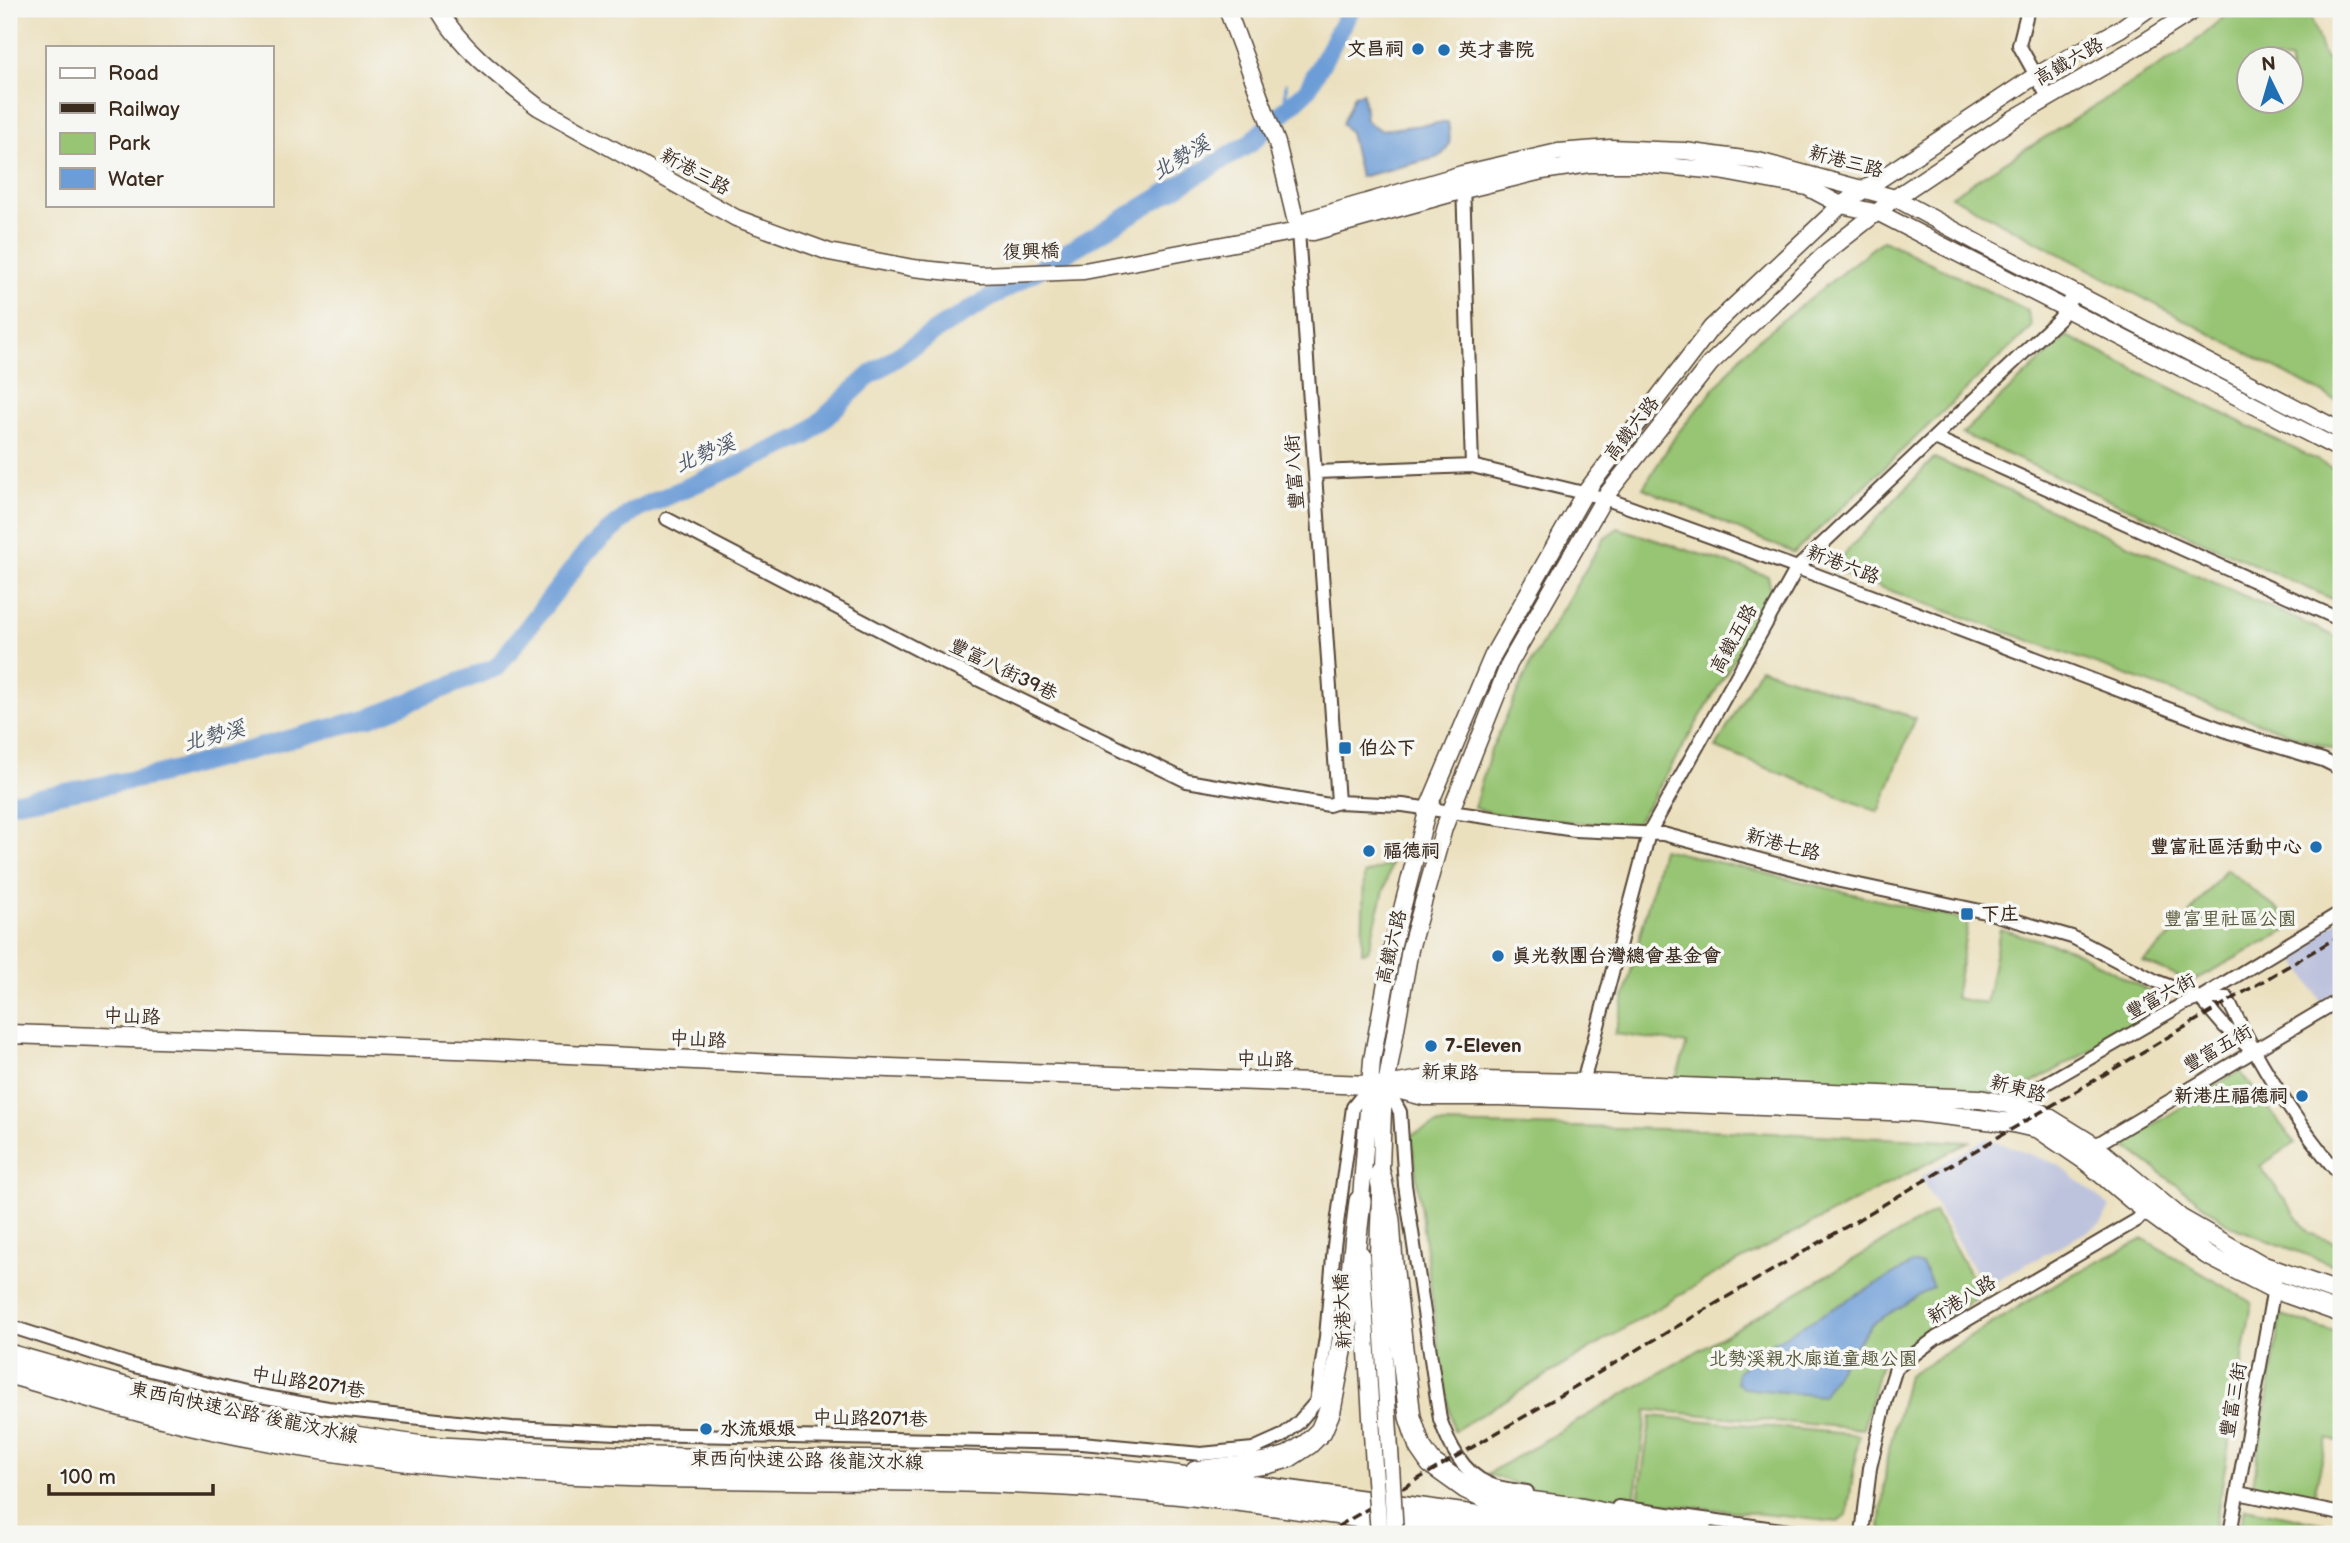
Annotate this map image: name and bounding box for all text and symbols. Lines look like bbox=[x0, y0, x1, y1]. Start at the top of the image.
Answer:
street label: 高鐵六路 bbox=[2030, 33, 2108, 91]
place label: 文昌祠 bbox=[1347, 38, 1404, 61]
place label: 英才書院 bbox=[1458, 39, 1534, 62]
marker: 文昌祠 bbox=[1410, 41, 1426, 57]
marker: 英才書院 bbox=[1436, 42, 1452, 58]
legend bbox=[46, 46, 273, 206]
north arrow bbox=[2234, 46, 2304, 116]
text: N bbox=[2261, 52, 2277, 77]
text: Road bbox=[108, 61, 159, 86]
text: Railway bbox=[108, 97, 180, 122]
text: Park bbox=[108, 131, 151, 156]
water label: 北勢溪 bbox=[1148, 131, 1215, 185]
street label: 新港三路 bbox=[1806, 141, 1886, 183]
street label: 新港三路 bbox=[656, 144, 734, 200]
text: Water bbox=[108, 167, 164, 192]
street label: 復興橋 bbox=[1002, 240, 1060, 264]
street label: 高鐵六路 bbox=[1600, 392, 1664, 466]
water label: 北勢溪 bbox=[671, 430, 740, 478]
street label: 豐富八街 bbox=[1281, 433, 1309, 511]
street label: 新港六路 bbox=[1803, 541, 1883, 589]
street label: 高鐵五路 bbox=[1706, 600, 1762, 678]
street label: 豐富八街39巷 bbox=[945, 634, 1061, 706]
water label: 北勢溪 bbox=[180, 716, 249, 756]
place label: 伯公下 bbox=[1359, 737, 1416, 760]
marker: 伯公下 bbox=[1337, 740, 1353, 756]
street label: 新港七路 bbox=[1743, 824, 1823, 866]
place label: 豐富社區活動中心 bbox=[2150, 836, 2302, 859]
marker: 豐富社區活動中心 bbox=[2308, 839, 2324, 855]
place label: 福德祠 bbox=[1383, 840, 1440, 863]
marker: 福德祠 bbox=[1361, 843, 1377, 859]
place label: 下庄 bbox=[1981, 903, 2019, 926]
marker: 下庄 bbox=[1959, 906, 1975, 922]
street label: 高鐵六路 bbox=[1372, 907, 1412, 987]
park label: 豐富里社區公園 bbox=[2163, 908, 2297, 931]
place label: 真光教團台灣總會基金會 bbox=[1512, 945, 1721, 968]
marker: 真光教團台灣總會基金會 bbox=[1490, 948, 1506, 964]
street label: 豐富六街 bbox=[2122, 969, 2200, 1025]
street label: 中山路 bbox=[103, 1005, 161, 1029]
street label: 豐富五街 bbox=[2179, 1020, 2257, 1078]
street label: 中山路 bbox=[669, 1027, 727, 1053]
place label: 7-Eleven bbox=[1445, 1035, 1522, 1058]
marker: 7-Eleven bbox=[1423, 1038, 1439, 1054]
street label: 中山路 bbox=[1236, 1048, 1294, 1072]
street label: 新東路 bbox=[1421, 1061, 1479, 1085]
street label: 新東路 bbox=[1987, 1071, 2049, 1107]
place label: 新港庄福德祠 bbox=[2174, 1085, 2288, 1108]
marker: 新港庄福德祠 bbox=[2294, 1088, 2310, 1104]
street label: 新港八路 bbox=[1923, 1271, 2001, 1329]
street label: 新港大橋 bbox=[1330, 1272, 1356, 1350]
park label: 北勢溪親水廊道童趣公園 bbox=[1708, 1348, 1918, 1371]
street label: 豐富三街 bbox=[2216, 1361, 2252, 1439]
street label: 中山路2071巷 bbox=[249, 1363, 367, 1403]
street label: 東西向快速公路 後龍汶水線 bbox=[128, 1378, 360, 1448]
street label: 中山路2071巷 bbox=[812, 1406, 928, 1432]
place label: 水流娘娘 bbox=[720, 1418, 796, 1441]
marker: 水流娘娘 bbox=[698, 1421, 714, 1437]
street label: 東西向快速公路 後龍汶水線 bbox=[690, 1447, 924, 1475]
scale bar bbox=[49, 1452, 214, 1496]
text: 100 m bbox=[60, 1465, 116, 1490]

